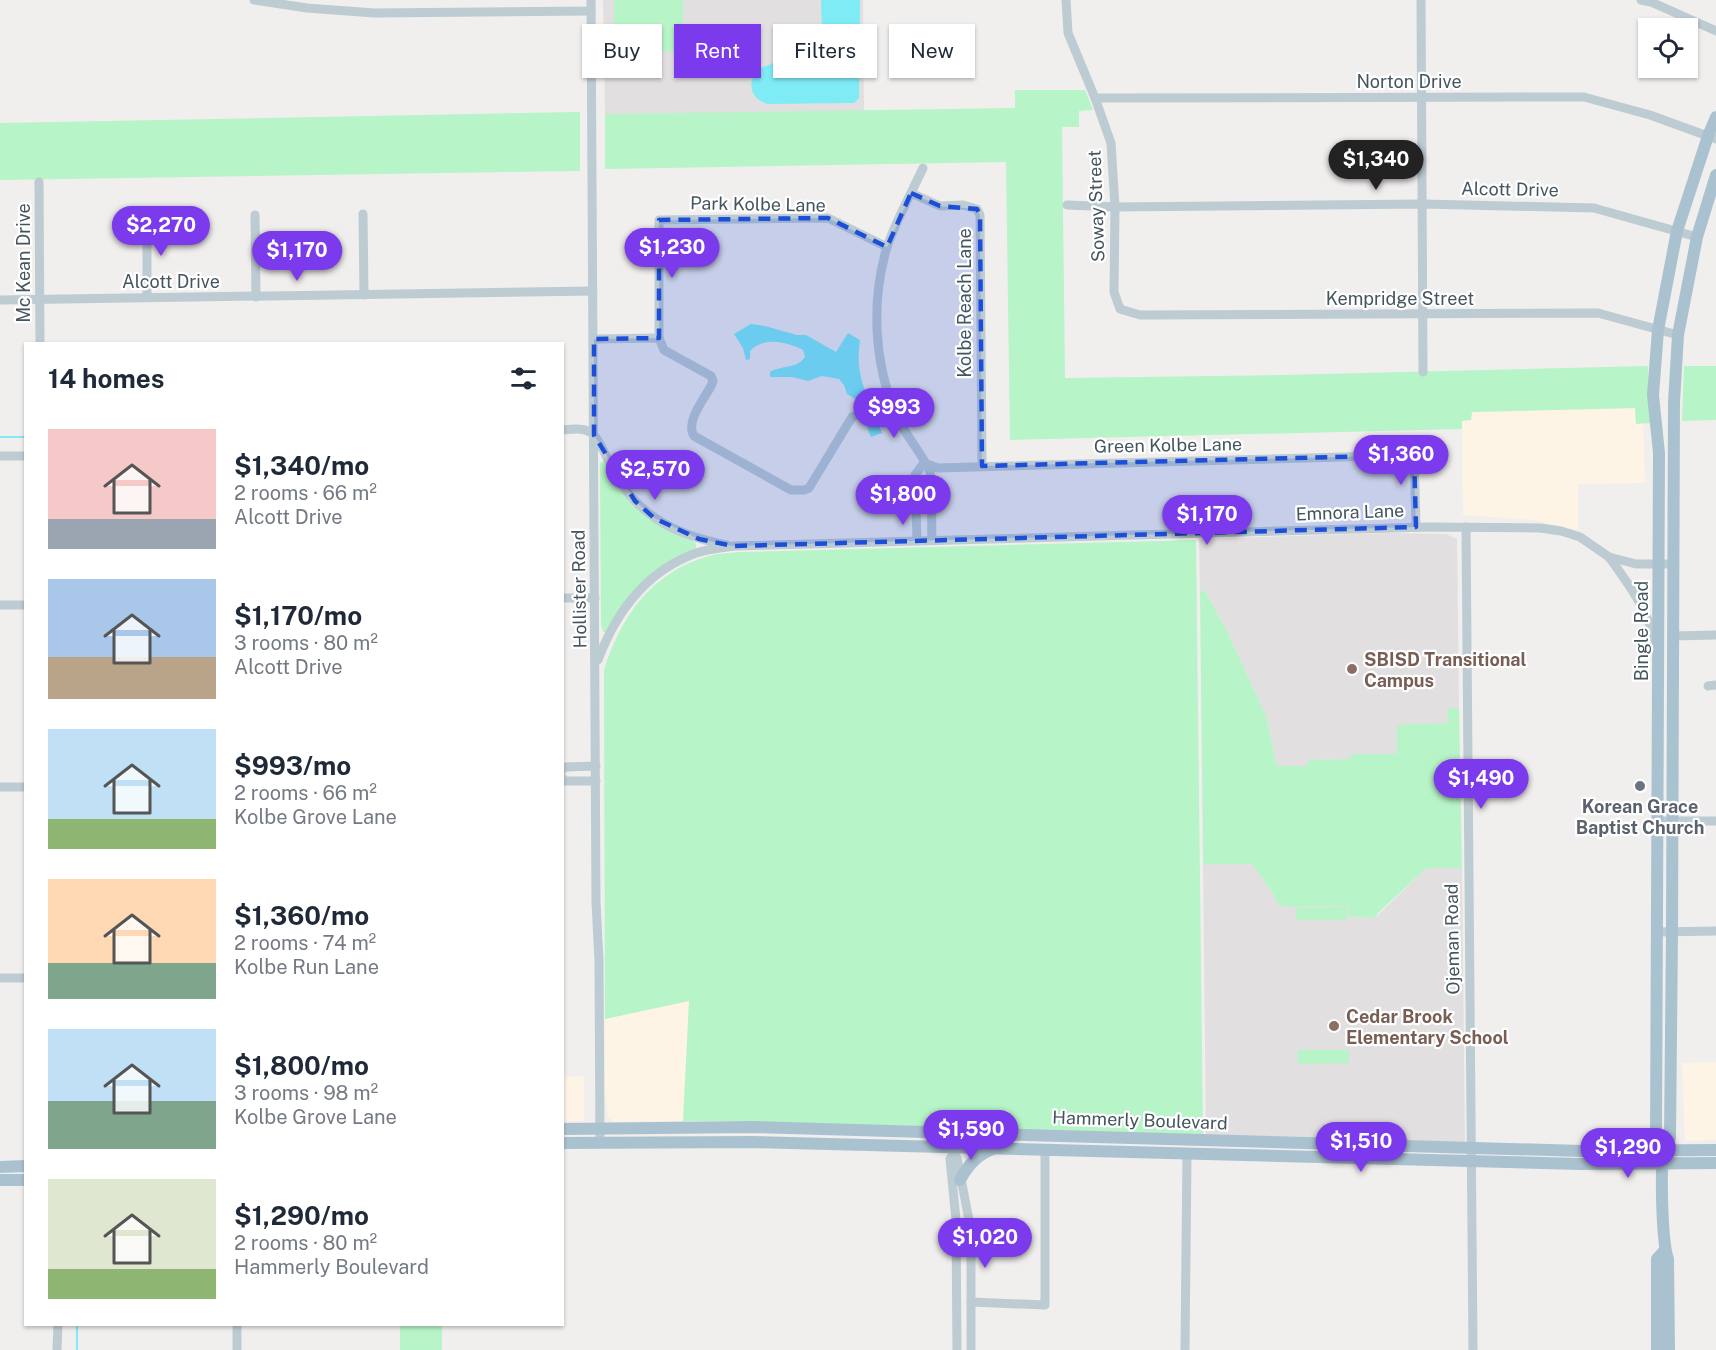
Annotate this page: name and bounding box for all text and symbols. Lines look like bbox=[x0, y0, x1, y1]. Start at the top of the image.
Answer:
map controls bbox=[1638, 18, 1698, 78]
button: locate bbox=[1638, 18, 1698, 78]
chip: Buy bbox=[582, 24, 662, 78]
chip: Rent bbox=[674, 24, 761, 78]
chip: Filters bbox=[773, 24, 877, 78]
chip: New bbox=[889, 24, 975, 78]
street label: Norton Drive bbox=[1356, 71, 1462, 92]
pin: $1,340 bbox=[1327, 140, 1425, 191]
text: $1,340 bbox=[1343, 147, 1409, 171]
street label: Soway Street bbox=[1084, 150, 1108, 262]
street label: Alcott Drive bbox=[1461, 178, 1559, 200]
street label: Park Kolbe Lane bbox=[690, 192, 826, 216]
street label: Mc Kean Drive bbox=[13, 203, 34, 323]
pin: $2,270 bbox=[112, 206, 210, 257]
text: $2,270 bbox=[126, 213, 196, 237]
pin: $1,230 bbox=[623, 228, 721, 279]
street label: Kolbe Reach Lane bbox=[954, 228, 975, 378]
pin: $1,170 bbox=[248, 231, 346, 282]
text: $1,230 bbox=[639, 235, 705, 259]
text: $1,170 bbox=[266, 238, 328, 262]
street label: Alcott Drive bbox=[122, 271, 220, 292]
street label: Kempridge Street bbox=[1326, 288, 1474, 309]
icon: filters bbox=[507, 362, 540, 395]
text: 14 homes bbox=[48, 363, 164, 394]
pin: $993 bbox=[858, 388, 930, 439]
text: $993 bbox=[867, 395, 921, 419]
street label: Green Kolbe Lane bbox=[1094, 433, 1242, 457]
pin: $1,360 bbox=[1352, 435, 1450, 486]
text: $1,360 bbox=[1368, 442, 1435, 466]
text: $1,340/mo bbox=[234, 450, 369, 481]
pin: $2,570 bbox=[606, 450, 704, 501]
icon: home bbox=[96, 453, 168, 525]
text: $2,570 bbox=[620, 457, 690, 481]
pin: $1,800 bbox=[854, 475, 952, 526]
text: 2 rooms · 66 m² bbox=[234, 481, 377, 505]
text: $1,800 bbox=[870, 482, 936, 506]
pin: $1,170 bbox=[1158, 495, 1256, 546]
street label: Emnora Lane bbox=[1295, 500, 1405, 524]
text: $1,170 bbox=[1176, 502, 1238, 526]
text: Alcott Drive bbox=[234, 505, 343, 529]
street label: Hollister Road bbox=[567, 529, 591, 649]
street label: Bingle Road bbox=[1631, 581, 1652, 681]
text: $1,170/mo bbox=[234, 600, 362, 631]
icon: home bbox=[96, 603, 168, 675]
text: 3 rooms · 80 m² bbox=[234, 631, 378, 655]
place label: SBISD Transitional Campus bbox=[1364, 649, 1527, 691]
text: Alcott Drive bbox=[234, 655, 343, 679]
marker: SBISD Transitional Campus bbox=[1345, 662, 1359, 676]
text: $993/mo bbox=[234, 750, 351, 781]
icon: home bbox=[96, 753, 168, 825]
pin: $1,490 bbox=[1432, 759, 1530, 810]
text: $1,490 bbox=[1448, 766, 1514, 790]
marker: Korean Grace Baptist Church bbox=[1633, 779, 1647, 793]
text: 2 rooms · 66 m² bbox=[234, 781, 377, 805]
place label: Korean Grace Baptist Church bbox=[1576, 796, 1704, 838]
text: Kolbe Grove Lane bbox=[234, 805, 397, 829]
street label: Ojeman Road bbox=[1441, 883, 1463, 995]
text: $1,360/mo bbox=[234, 900, 369, 931]
icon: home bbox=[96, 903, 168, 975]
text: 2 rooms · 74 m² bbox=[234, 931, 376, 955]
text: Kolbe Run Lane bbox=[234, 955, 379, 979]
place label: Cedar Brook Elementary School bbox=[1346, 1006, 1509, 1048]
marker: Cedar Brook Elementary School bbox=[1327, 1019, 1341, 1033]
text: $1,800/mo bbox=[234, 1050, 369, 1081]
icon: home bbox=[96, 1053, 168, 1125]
text: 3 rooms · 98 m² bbox=[234, 1081, 378, 1105]
text: Kolbe Grove Lane bbox=[234, 1105, 397, 1129]
street label: Hammerly Boulevard bbox=[1052, 1106, 1228, 1134]
pin: $1,590 bbox=[922, 1110, 1020, 1161]
text: $1,590 bbox=[937, 1117, 1005, 1141]
pin: $1,510 bbox=[1312, 1122, 1410, 1173]
pin: $1,290 bbox=[1579, 1128, 1677, 1179]
text: $1,510 bbox=[1330, 1129, 1392, 1153]
text: $1,290 bbox=[1595, 1135, 1661, 1159]
text: $1,290/mo bbox=[234, 1200, 369, 1231]
icon: home bbox=[96, 1203, 168, 1275]
pin: $1,020 bbox=[936, 1218, 1034, 1269]
text: $1,020 bbox=[952, 1225, 1018, 1249]
text: 2 rooms · 80 m² bbox=[234, 1231, 377, 1255]
text: Hammerly Boulevard bbox=[234, 1255, 429, 1279]

